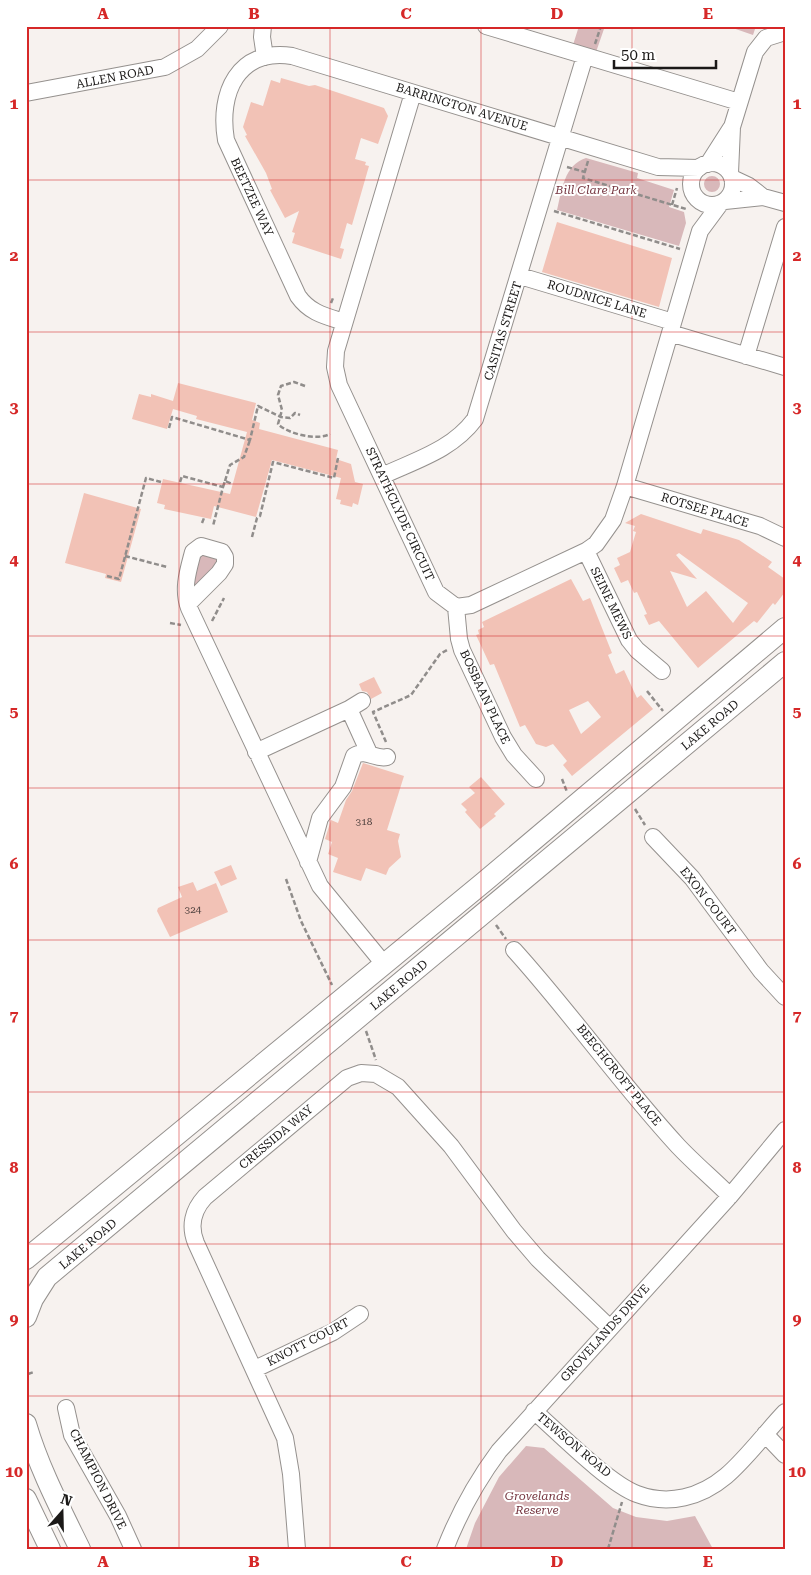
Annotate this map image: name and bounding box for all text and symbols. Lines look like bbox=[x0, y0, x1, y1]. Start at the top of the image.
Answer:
text: A bbox=[97, 4, 109, 23]
text: B bbox=[248, 4, 260, 23]
text: C bbox=[400, 4, 412, 23]
text: D bbox=[551, 4, 564, 23]
text: E bbox=[703, 4, 713, 23]
scale bar bbox=[614, 38, 716, 70]
text: 50 m bbox=[621, 46, 656, 64]
street label: ALLEN ROAD bbox=[75, 63, 155, 91]
street label: BARRINGTON AVENUE bbox=[394, 80, 530, 134]
text: 1 bbox=[10, 94, 19, 113]
text: 1 bbox=[793, 94, 802, 113]
street label: BEETZEE WAY bbox=[228, 156, 277, 239]
park label: Bill Clare Park bbox=[554, 183, 637, 197]
text: 2 bbox=[10, 246, 19, 265]
text: 2 bbox=[793, 246, 802, 265]
street label: ROUDNICE LANE bbox=[546, 277, 648, 321]
street label: CASITAS STREET bbox=[481, 280, 525, 382]
text: 3 bbox=[10, 398, 19, 417]
text: 3 bbox=[793, 398, 802, 417]
street label: STRATHCLYDE CIRCUIT bbox=[363, 445, 437, 583]
street label: ROTSEE PLACE bbox=[659, 490, 751, 530]
text: 4 bbox=[10, 550, 19, 569]
text: 4 bbox=[793, 550, 802, 569]
street label: SEINE MEWS bbox=[587, 565, 635, 641]
street label: BOSBAAN PLACE bbox=[457, 648, 513, 746]
street label: LAKE ROAD bbox=[678, 697, 742, 753]
text: 5 bbox=[10, 702, 19, 721]
text: 5 bbox=[793, 702, 802, 721]
house number: 318 bbox=[356, 816, 373, 827]
text: 6 bbox=[10, 854, 19, 873]
text: 6 bbox=[793, 854, 802, 873]
street label: EXON COURT bbox=[677, 864, 739, 938]
house number: 324 bbox=[185, 904, 202, 915]
street label: LAKE ROAD bbox=[367, 957, 431, 1013]
text: 7 bbox=[10, 1006, 19, 1025]
text: 7 bbox=[793, 1006, 802, 1025]
street label: BEECHCROFT PLACE bbox=[574, 1022, 664, 1128]
street label: CRESSIDA WAY bbox=[236, 1102, 316, 1172]
text: 8 bbox=[10, 1158, 19, 1177]
text: 8 bbox=[793, 1158, 802, 1177]
street label: LAKE ROAD bbox=[56, 1216, 120, 1272]
street label: GROVELANDS DRIVE bbox=[558, 1281, 652, 1385]
text: 9 bbox=[10, 1310, 19, 1329]
text: 9 bbox=[793, 1310, 802, 1329]
street label: KNOTT COURT bbox=[264, 1315, 352, 1369]
street label: TEWSON ROAD bbox=[534, 1410, 614, 1480]
street label: CHAMPION DRIVE bbox=[66, 1426, 130, 1532]
text: 10 bbox=[5, 1462, 23, 1481]
text: 10 bbox=[788, 1462, 806, 1481]
north arrow bbox=[38, 1488, 88, 1538]
park label: Grovelands Reserve bbox=[505, 1489, 570, 1517]
text: A bbox=[97, 1552, 109, 1571]
text: B bbox=[248, 1552, 260, 1571]
text: C bbox=[400, 1552, 412, 1571]
text: D bbox=[551, 1552, 564, 1571]
text: E bbox=[703, 1552, 713, 1571]

